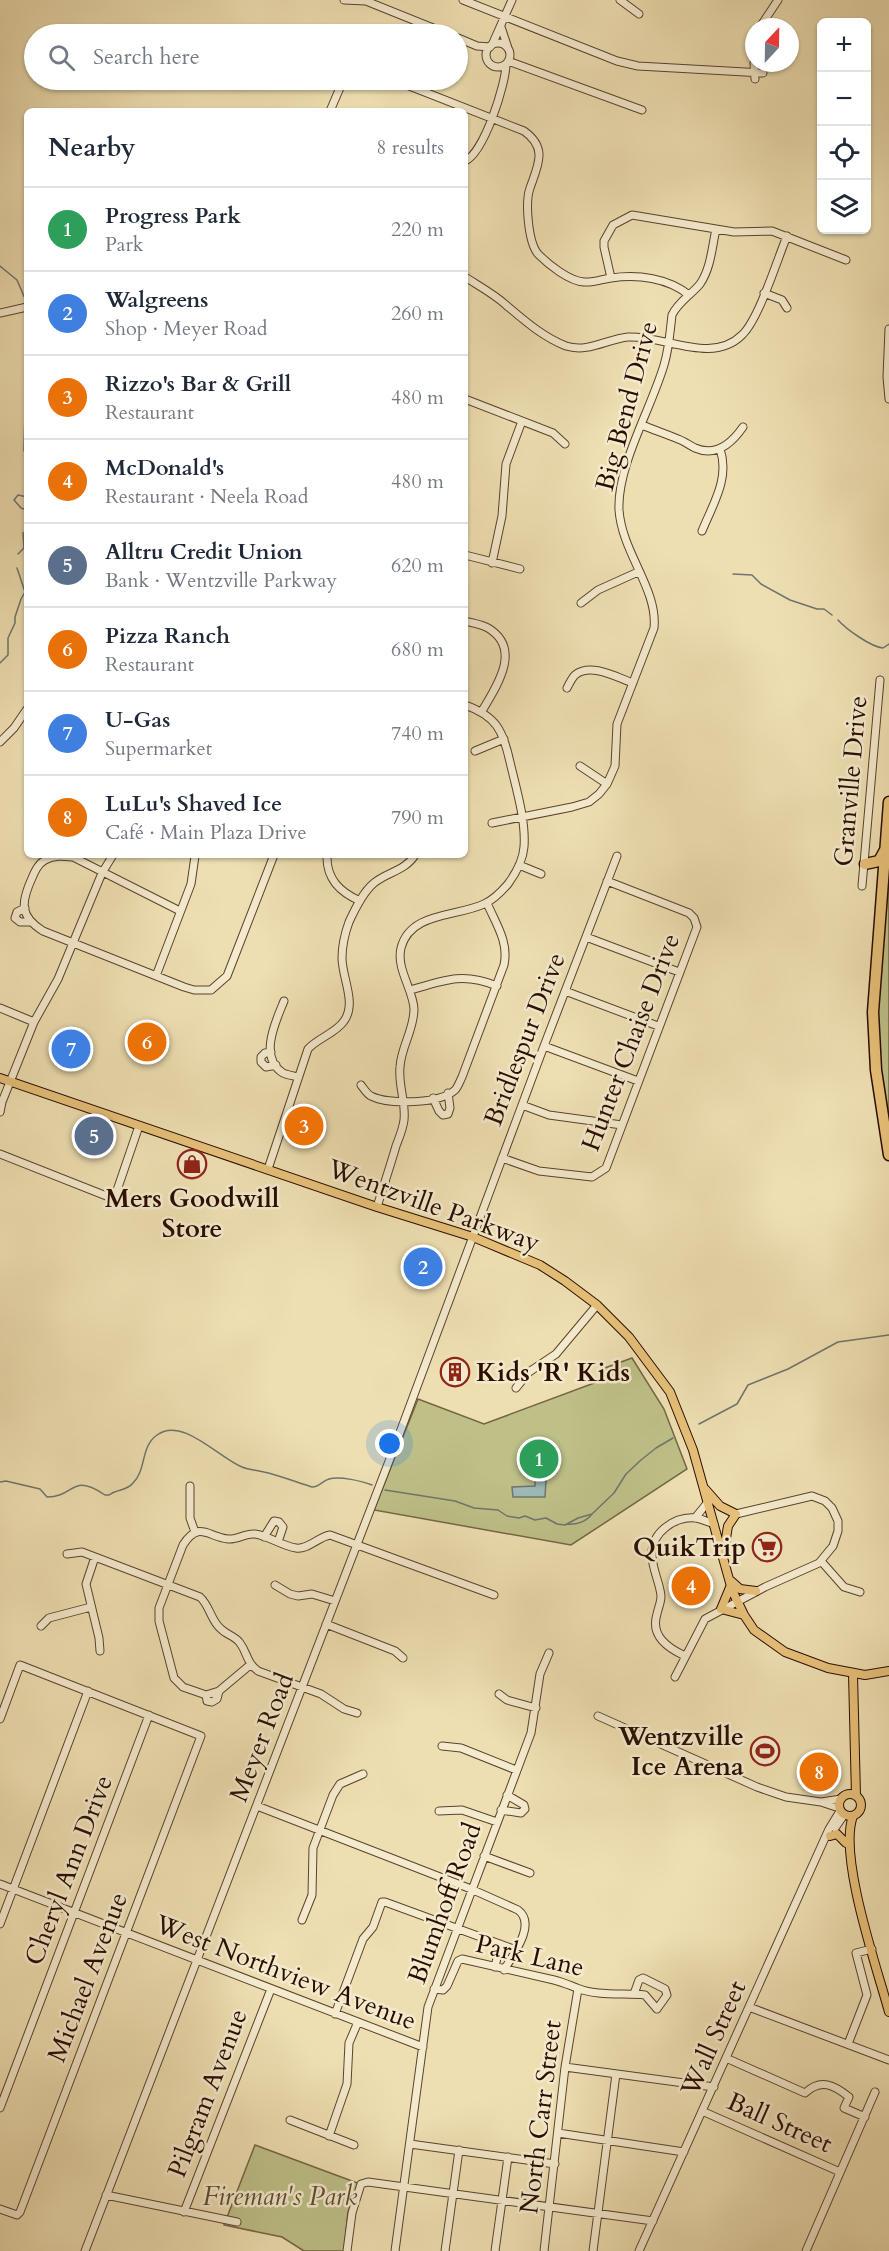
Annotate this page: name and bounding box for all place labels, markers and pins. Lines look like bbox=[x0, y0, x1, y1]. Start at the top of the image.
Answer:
pin: 6 bbox=[128, 1020, 166, 1064]
pin: 7 bbox=[52, 1026, 90, 1072]
pin: 3 bbox=[284, 1104, 324, 1148]
pin: 5 bbox=[74, 1114, 113, 1158]
shop icon: Mers Goodwill Store bbox=[176, 1148, 208, 1180]
place label: Mers Goodwill Store bbox=[105, 1181, 280, 1246]
pin: 2 bbox=[404, 1244, 442, 1290]
place label: Kids 'R' Kids bbox=[476, 1355, 630, 1390]
building icon: Kids 'R' Kids bbox=[439, 1356, 471, 1388]
pin: 1 bbox=[520, 1436, 558, 1482]
place label: QuikTrip bbox=[633, 1530, 746, 1565]
supermarket icon: QuikTrip bbox=[751, 1531, 783, 1563]
pin: 4 bbox=[672, 1564, 710, 1608]
place label: Wentzville Ice Arena bbox=[617, 1719, 744, 1784]
sports icon: Wentzville Ice Arena bbox=[749, 1735, 781, 1767]
pin: 8 bbox=[800, 1750, 838, 1794]

